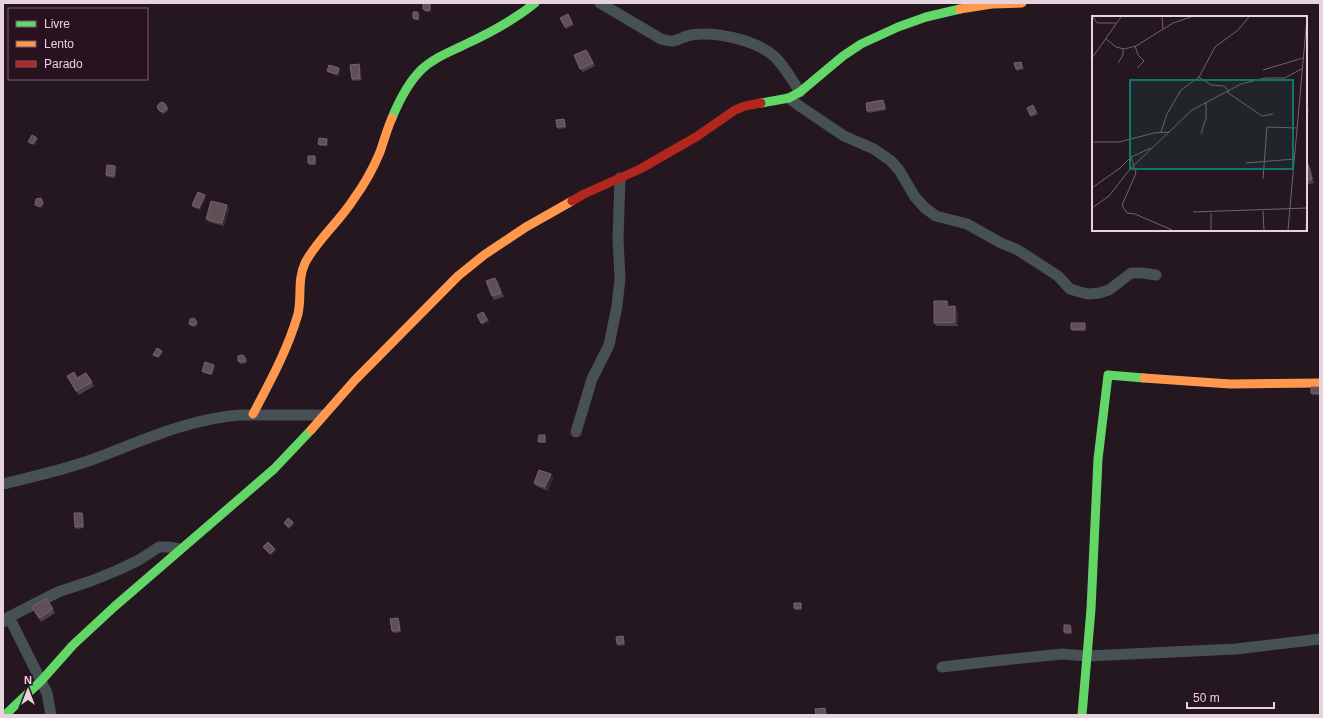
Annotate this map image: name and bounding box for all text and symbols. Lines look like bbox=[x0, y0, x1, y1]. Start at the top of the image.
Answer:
legend bbox=[8, 8, 148, 80]
inset map bbox=[1092, 16, 1307, 231]
text: Livre bbox=[44, 17, 70, 31]
text: Lento bbox=[44, 37, 74, 51]
text: Parado bbox=[44, 57, 83, 71]
north arrow bbox=[8, 670, 48, 710]
text: N bbox=[24, 674, 32, 686]
scale bar bbox=[1187, 684, 1274, 710]
text: 50 m bbox=[1193, 691, 1220, 705]

